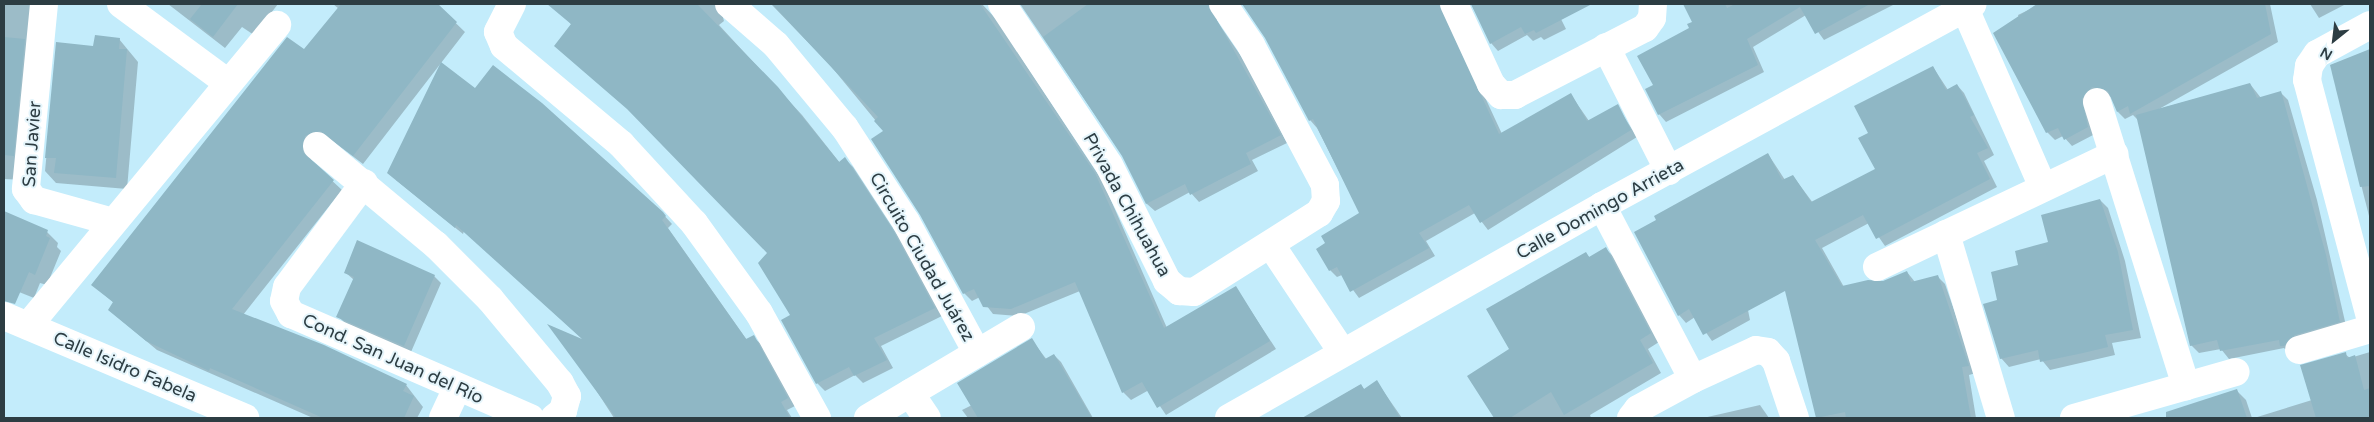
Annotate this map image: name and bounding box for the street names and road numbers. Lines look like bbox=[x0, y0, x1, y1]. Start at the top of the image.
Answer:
street label: San Javier bbox=[18, 100, 46, 188]
street label: Privada Chihuahua bbox=[1079, 129, 1175, 281]
street label: Calle Domingo Arrieta bbox=[1512, 154, 1688, 264]
street label: Circuito Ciudad Juárez bbox=[865, 169, 979, 345]
street label: Cond. San Juan del Río bbox=[299, 309, 487, 409]
street label: Calle Isidro Fabela bbox=[50, 327, 200, 407]

